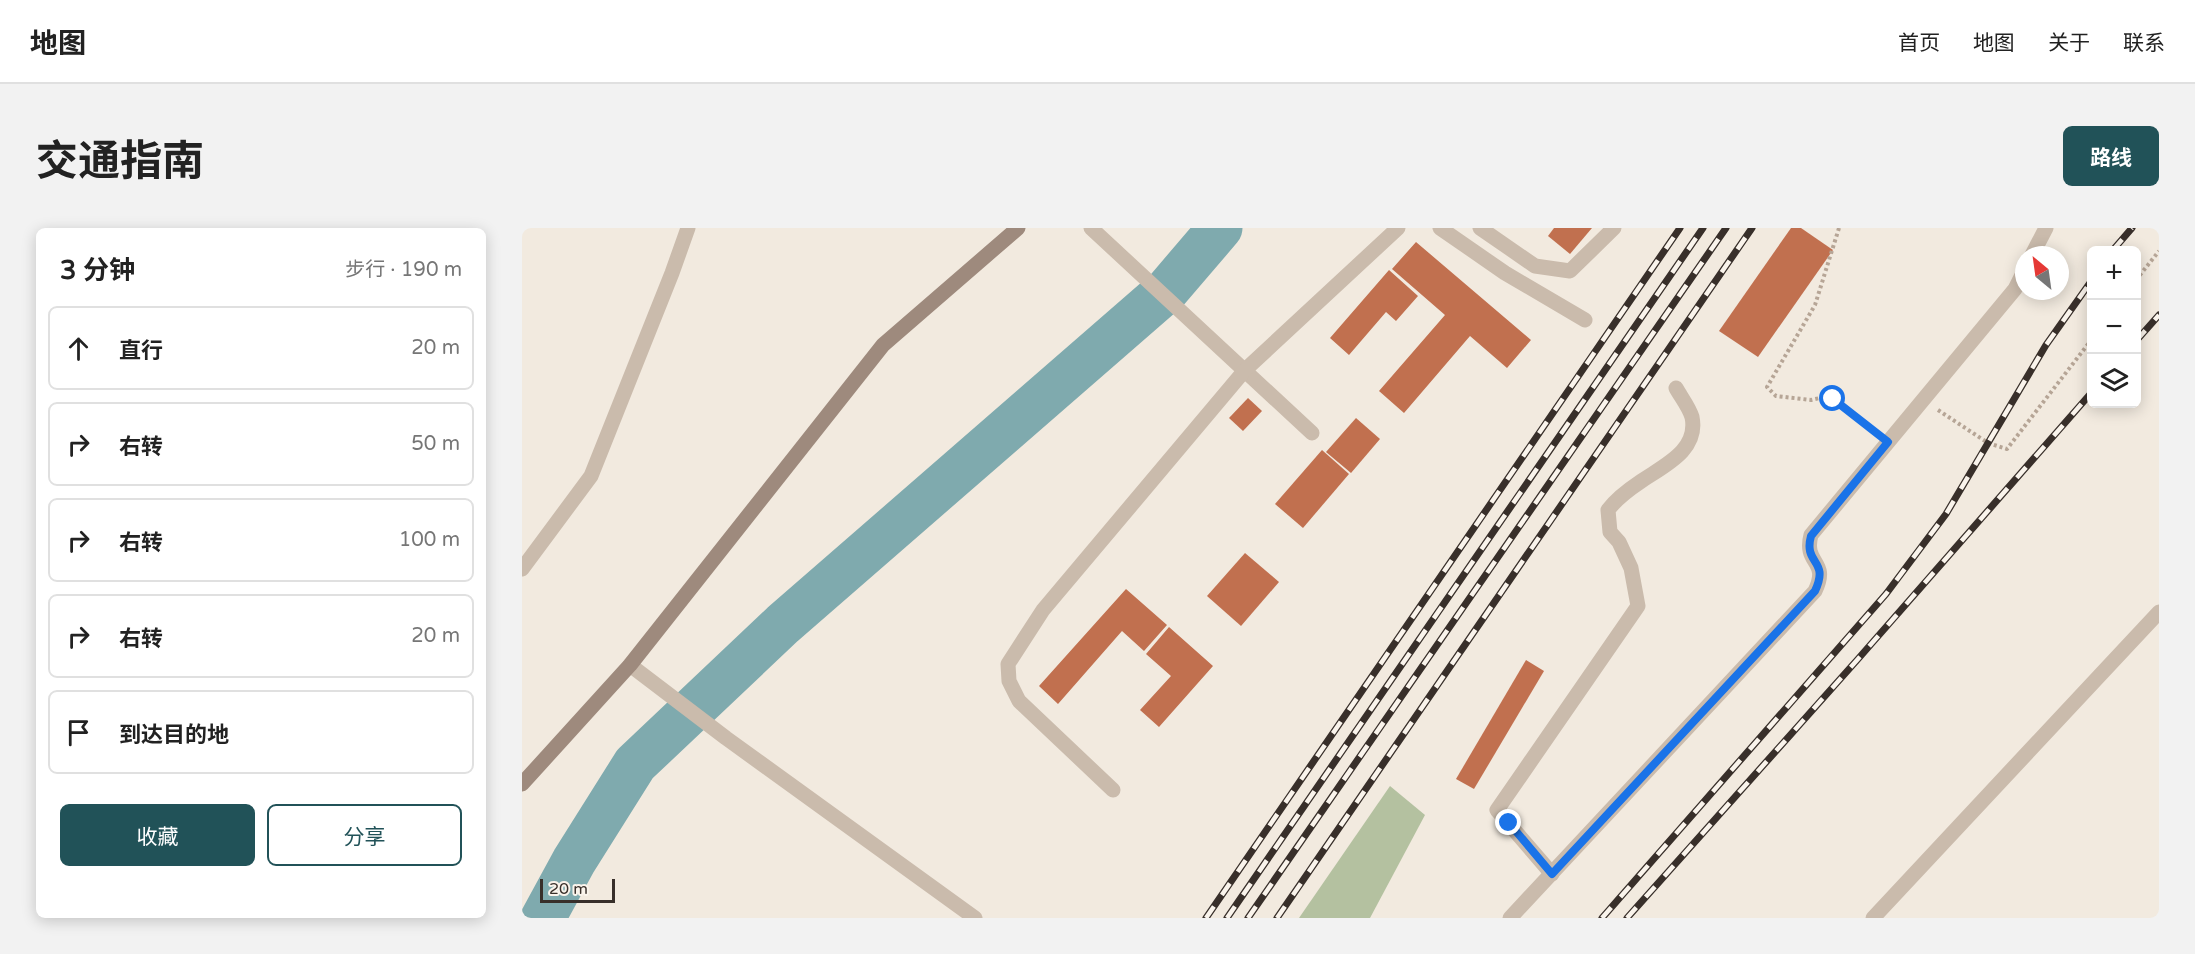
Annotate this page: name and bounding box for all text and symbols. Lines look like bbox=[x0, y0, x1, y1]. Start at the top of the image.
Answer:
text: 地图 bbox=[30, 27, 86, 61]
text: 首页 bbox=[1898, 31, 1940, 56]
text: 地图 bbox=[1973, 31, 2015, 56]
text: 关于 bbox=[2048, 31, 2090, 56]
text: 联系 bbox=[2123, 31, 2165, 56]
button: 路线 bbox=[2063, 126, 2159, 186]
text: 交通指南 bbox=[36, 136, 204, 187]
north arrow bbox=[2015, 246, 2069, 300]
map controls bbox=[2087, 246, 2141, 408]
button: + bbox=[2087, 246, 2141, 300]
text: 3 分钟 bbox=[60, 255, 135, 286]
text: 步行 · 190 m bbox=[345, 258, 462, 282]
button: − bbox=[2087, 300, 2141, 354]
icon: ahead bbox=[62, 332, 95, 365]
text: 20 m bbox=[411, 336, 460, 360]
text: 直行 bbox=[119, 338, 163, 364]
button: layers bbox=[2087, 354, 2141, 408]
route start bbox=[1819, 385, 1845, 411]
icon: right bbox=[62, 428, 95, 461]
text: 50 m bbox=[411, 432, 460, 456]
text: 右转 bbox=[119, 434, 163, 460]
icon: right bbox=[62, 524, 95, 557]
text: 100 m bbox=[399, 528, 460, 552]
text: 右转 bbox=[119, 530, 163, 556]
icon: right bbox=[62, 620, 95, 653]
text: 20 m bbox=[411, 624, 460, 648]
text: 右转 bbox=[119, 626, 163, 652]
icon: arrive bbox=[62, 716, 95, 749]
text: 到达目的地 bbox=[119, 722, 229, 748]
button: 收藏 bbox=[60, 804, 255, 866]
button: 分享 bbox=[267, 804, 462, 866]
route end bbox=[1495, 809, 1521, 835]
scale bar bbox=[540, 876, 615, 904]
text: 20 m bbox=[549, 879, 588, 899]

